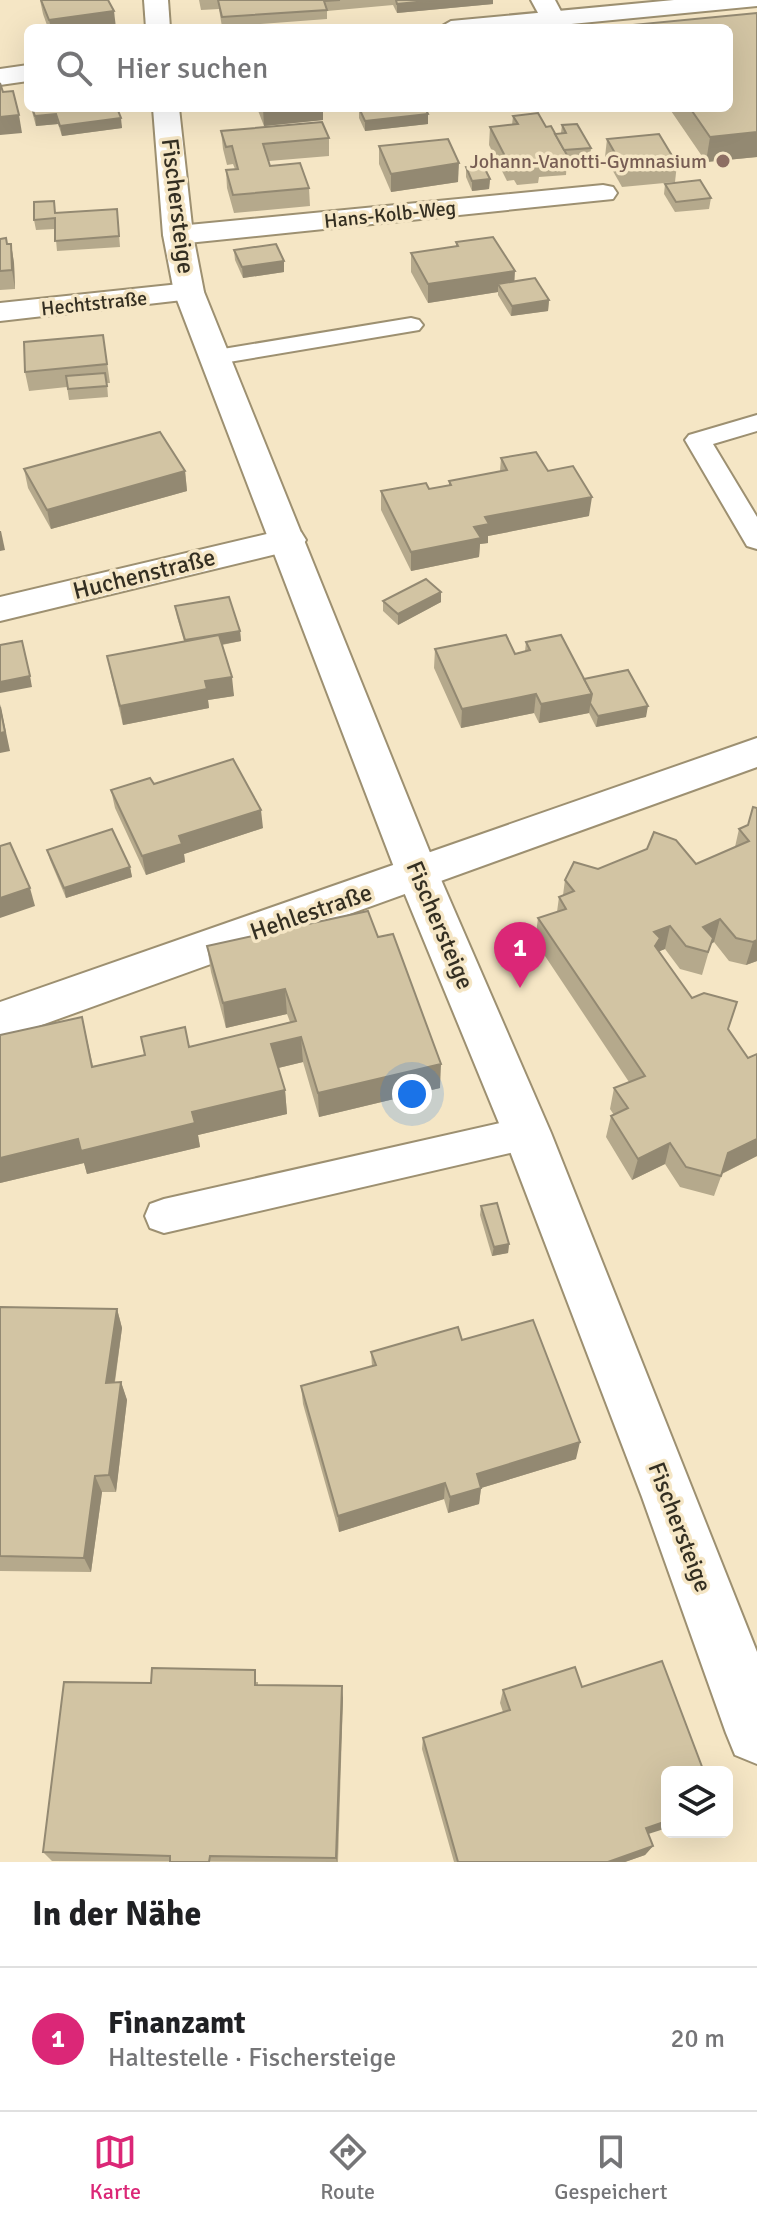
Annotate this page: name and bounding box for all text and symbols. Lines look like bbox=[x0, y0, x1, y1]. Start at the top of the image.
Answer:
search box bbox=[24, 24, 733, 112]
icon: search bbox=[52, 46, 96, 90]
text: Hier suchen bbox=[116, 50, 268, 87]
street label: Fischersteige bbox=[155, 136, 201, 276]
place label: Johann-Vanotti-Gymnasium bbox=[470, 149, 707, 174]
marker: Johann-Vanotti-Gymnasium bbox=[714, 152, 732, 170]
street label: Hans-Kolb-Weg bbox=[323, 195, 457, 234]
street label: Hechtstraße bbox=[40, 286, 148, 321]
street label: Huchenstraße bbox=[70, 542, 218, 606]
street label: Fischersteige bbox=[399, 856, 481, 994]
street label: Hehlestraße bbox=[246, 877, 376, 947]
pin: 1 bbox=[494, 922, 546, 988]
your location bbox=[392, 1074, 432, 1114]
street label: Fischersteige bbox=[642, 1458, 718, 1596]
map controls bbox=[661, 1766, 733, 1838]
button: layers bbox=[661, 1766, 733, 1838]
text: In der Nähe bbox=[32, 1893, 201, 1935]
text: Finanzamt bbox=[108, 2005, 246, 2042]
text: 1 bbox=[51, 2023, 65, 2055]
text: 20 m bbox=[670, 2023, 725, 2055]
text: Haltestelle · Fischersteige bbox=[108, 2042, 396, 2074]
tab: Karte bbox=[90, 2130, 141, 2205]
tab: Route bbox=[320, 2130, 375, 2205]
tab: Gespeichert bbox=[554, 2130, 667, 2205]

